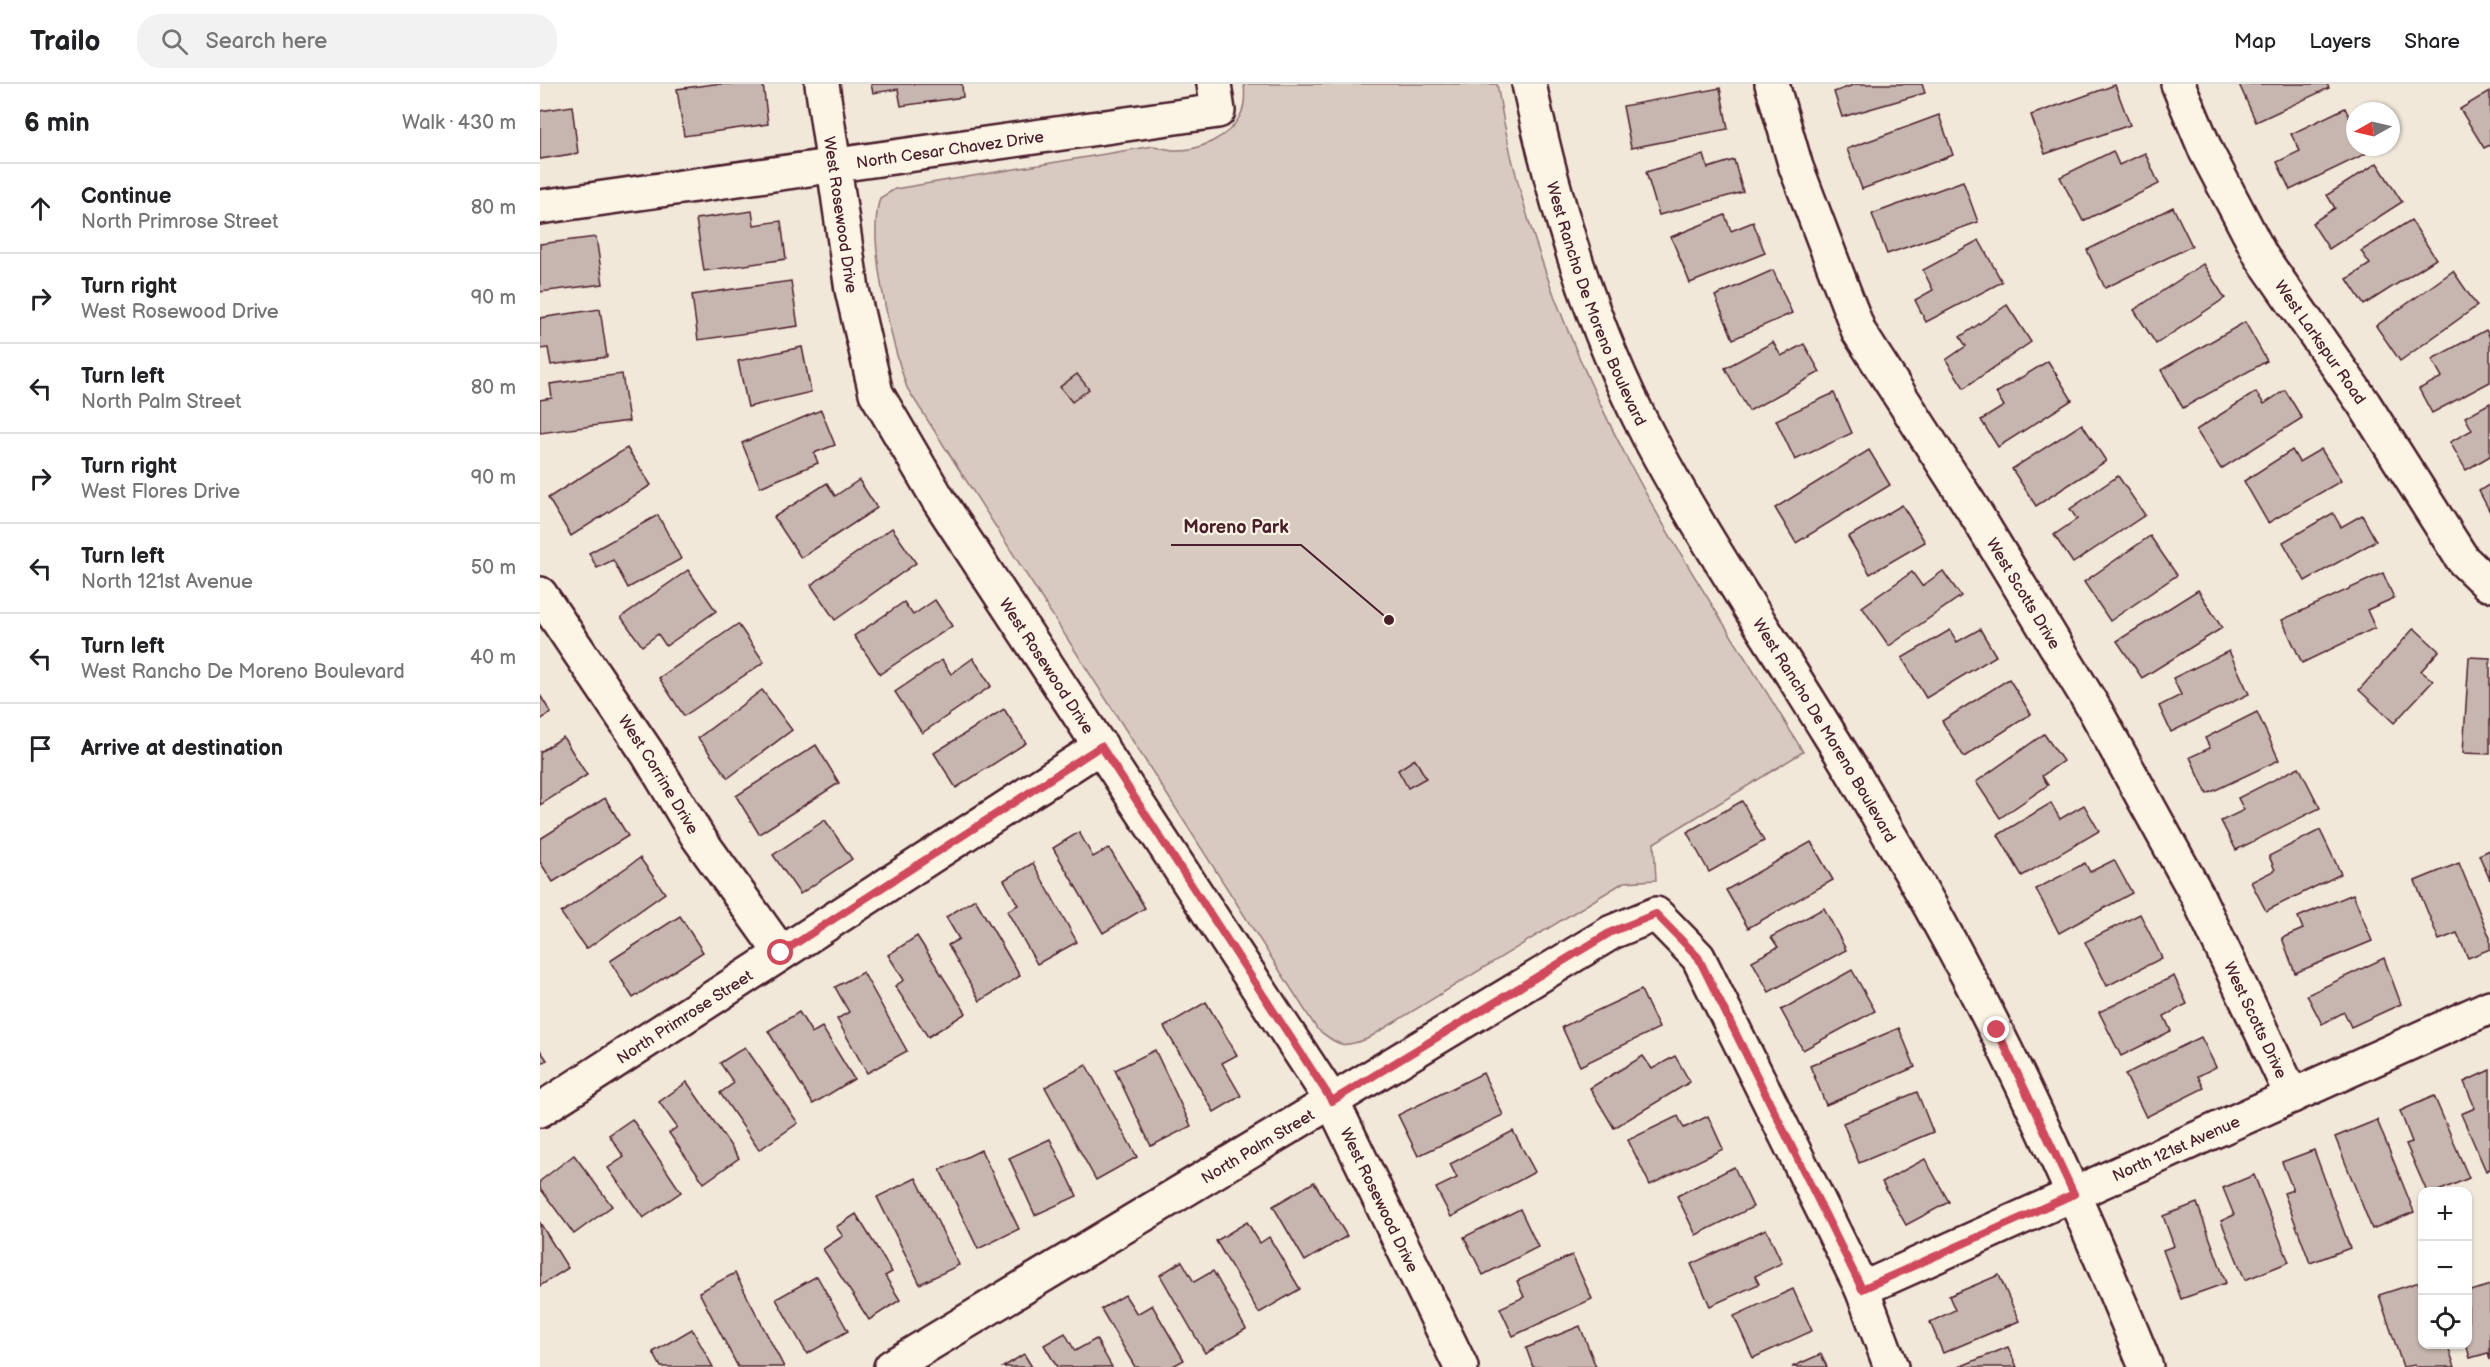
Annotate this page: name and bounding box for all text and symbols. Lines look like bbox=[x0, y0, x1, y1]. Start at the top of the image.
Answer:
search box bbox=[137, 14, 557, 68]
text: Trailo bbox=[30, 25, 101, 58]
icon: search bbox=[158, 25, 191, 58]
text: Search here bbox=[206, 28, 327, 55]
text: Map bbox=[2234, 29, 2276, 54]
text: Layers bbox=[2309, 29, 2371, 54]
text: Share bbox=[2404, 29, 2460, 54]
north arrow bbox=[2346, 102, 2400, 156]
text: 6 min bbox=[24, 108, 90, 139]
text: Walk · 430 m bbox=[402, 111, 516, 135]
street label: North Cesar Chavez Drive bbox=[855, 128, 1046, 173]
street label: West Rosewood Drive bbox=[819, 135, 860, 295]
street label: West Rancho De Moreno Boulevard bbox=[1542, 180, 1650, 429]
text: Continue bbox=[81, 183, 171, 210]
icon: ahead bbox=[24, 192, 57, 225]
text: 80 m bbox=[471, 196, 516, 220]
text: North Primrose Street bbox=[81, 210, 278, 234]
text: Turn right bbox=[81, 273, 177, 300]
street label: West Larkspur Road bbox=[2270, 277, 2369, 409]
icon: right bbox=[24, 282, 57, 315]
text: 90 m bbox=[471, 286, 516, 310]
text: West Rosewood Drive bbox=[81, 300, 279, 324]
text: Turn left bbox=[81, 363, 165, 390]
icon: left bbox=[24, 372, 57, 405]
text: 80 m bbox=[471, 376, 516, 400]
text: North Palm Street bbox=[81, 390, 241, 414]
text: Turn right bbox=[81, 453, 177, 480]
icon: right bbox=[24, 462, 57, 495]
text: 90 m bbox=[471, 466, 516, 490]
text: West Flores Drive bbox=[81, 480, 240, 504]
callout: Moreno Park bbox=[1171, 509, 1301, 545]
text: Moreno Park bbox=[1183, 517, 1289, 538]
street label: West Scotts Drive bbox=[1982, 535, 2064, 654]
text: Turn left bbox=[81, 543, 165, 570]
icon: left bbox=[24, 552, 57, 585]
text: 50 m bbox=[471, 556, 516, 580]
text: North 121st Avenue bbox=[81, 570, 253, 594]
street label: West Rosewood Drive bbox=[995, 595, 1097, 738]
street label: West Rancho De Moreno Boulevard bbox=[1748, 615, 1900, 846]
text: Turn left bbox=[81, 633, 165, 660]
icon: left bbox=[24, 642, 57, 675]
text: 40 m bbox=[470, 646, 516, 670]
text: West Rancho De Moreno Boulevard bbox=[81, 660, 405, 684]
street label: West Corrine Drive bbox=[613, 712, 702, 838]
icon: arrive bbox=[24, 732, 57, 765]
text: Arrive at destination bbox=[81, 735, 283, 762]
route start bbox=[767, 939, 793, 965]
street label: West Scotts Drive bbox=[2219, 959, 2291, 1082]
street label: North Primrose Street bbox=[614, 967, 757, 1069]
route end bbox=[1983, 1016, 2009, 1042]
street label: North Palm Street bbox=[1198, 1106, 1318, 1189]
street label: North 121st Avenue bbox=[2110, 1112, 2244, 1186]
street label: West Rosewood Drive bbox=[1335, 1125, 1422, 1276]
map controls bbox=[2418, 1187, 2472, 1349]
button: + bbox=[2418, 1187, 2472, 1241]
button: − bbox=[2418, 1241, 2472, 1295]
button: locate bbox=[2418, 1295, 2472, 1349]

